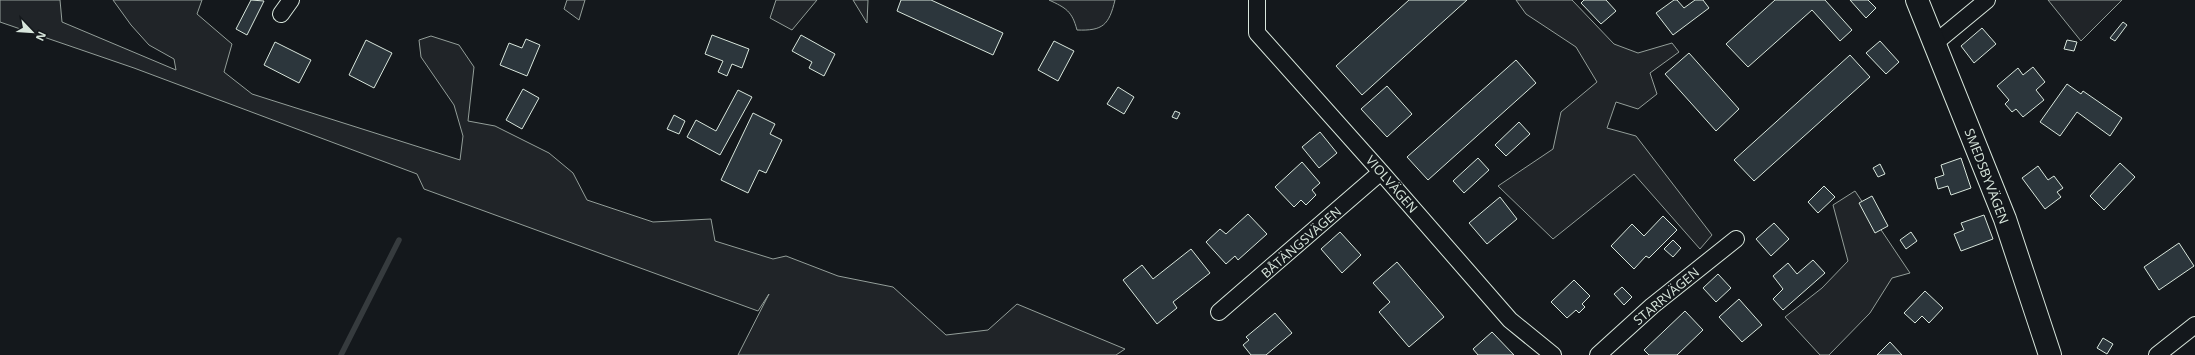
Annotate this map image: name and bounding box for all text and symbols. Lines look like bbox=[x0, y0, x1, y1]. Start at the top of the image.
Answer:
north arrow bbox=[12, 12, 52, 52]
text: N bbox=[33, 29, 50, 44]
street label: SMEDSBYVÄGEN bbox=[1961, 126, 2013, 226]
street label: VIOLVÄGEN bbox=[1362, 151, 1422, 217]
street label: BÅTÄNGSVÄGEN bbox=[1257, 202, 1345, 282]
street label: STARRVÄGEN bbox=[1629, 263, 1703, 329]

